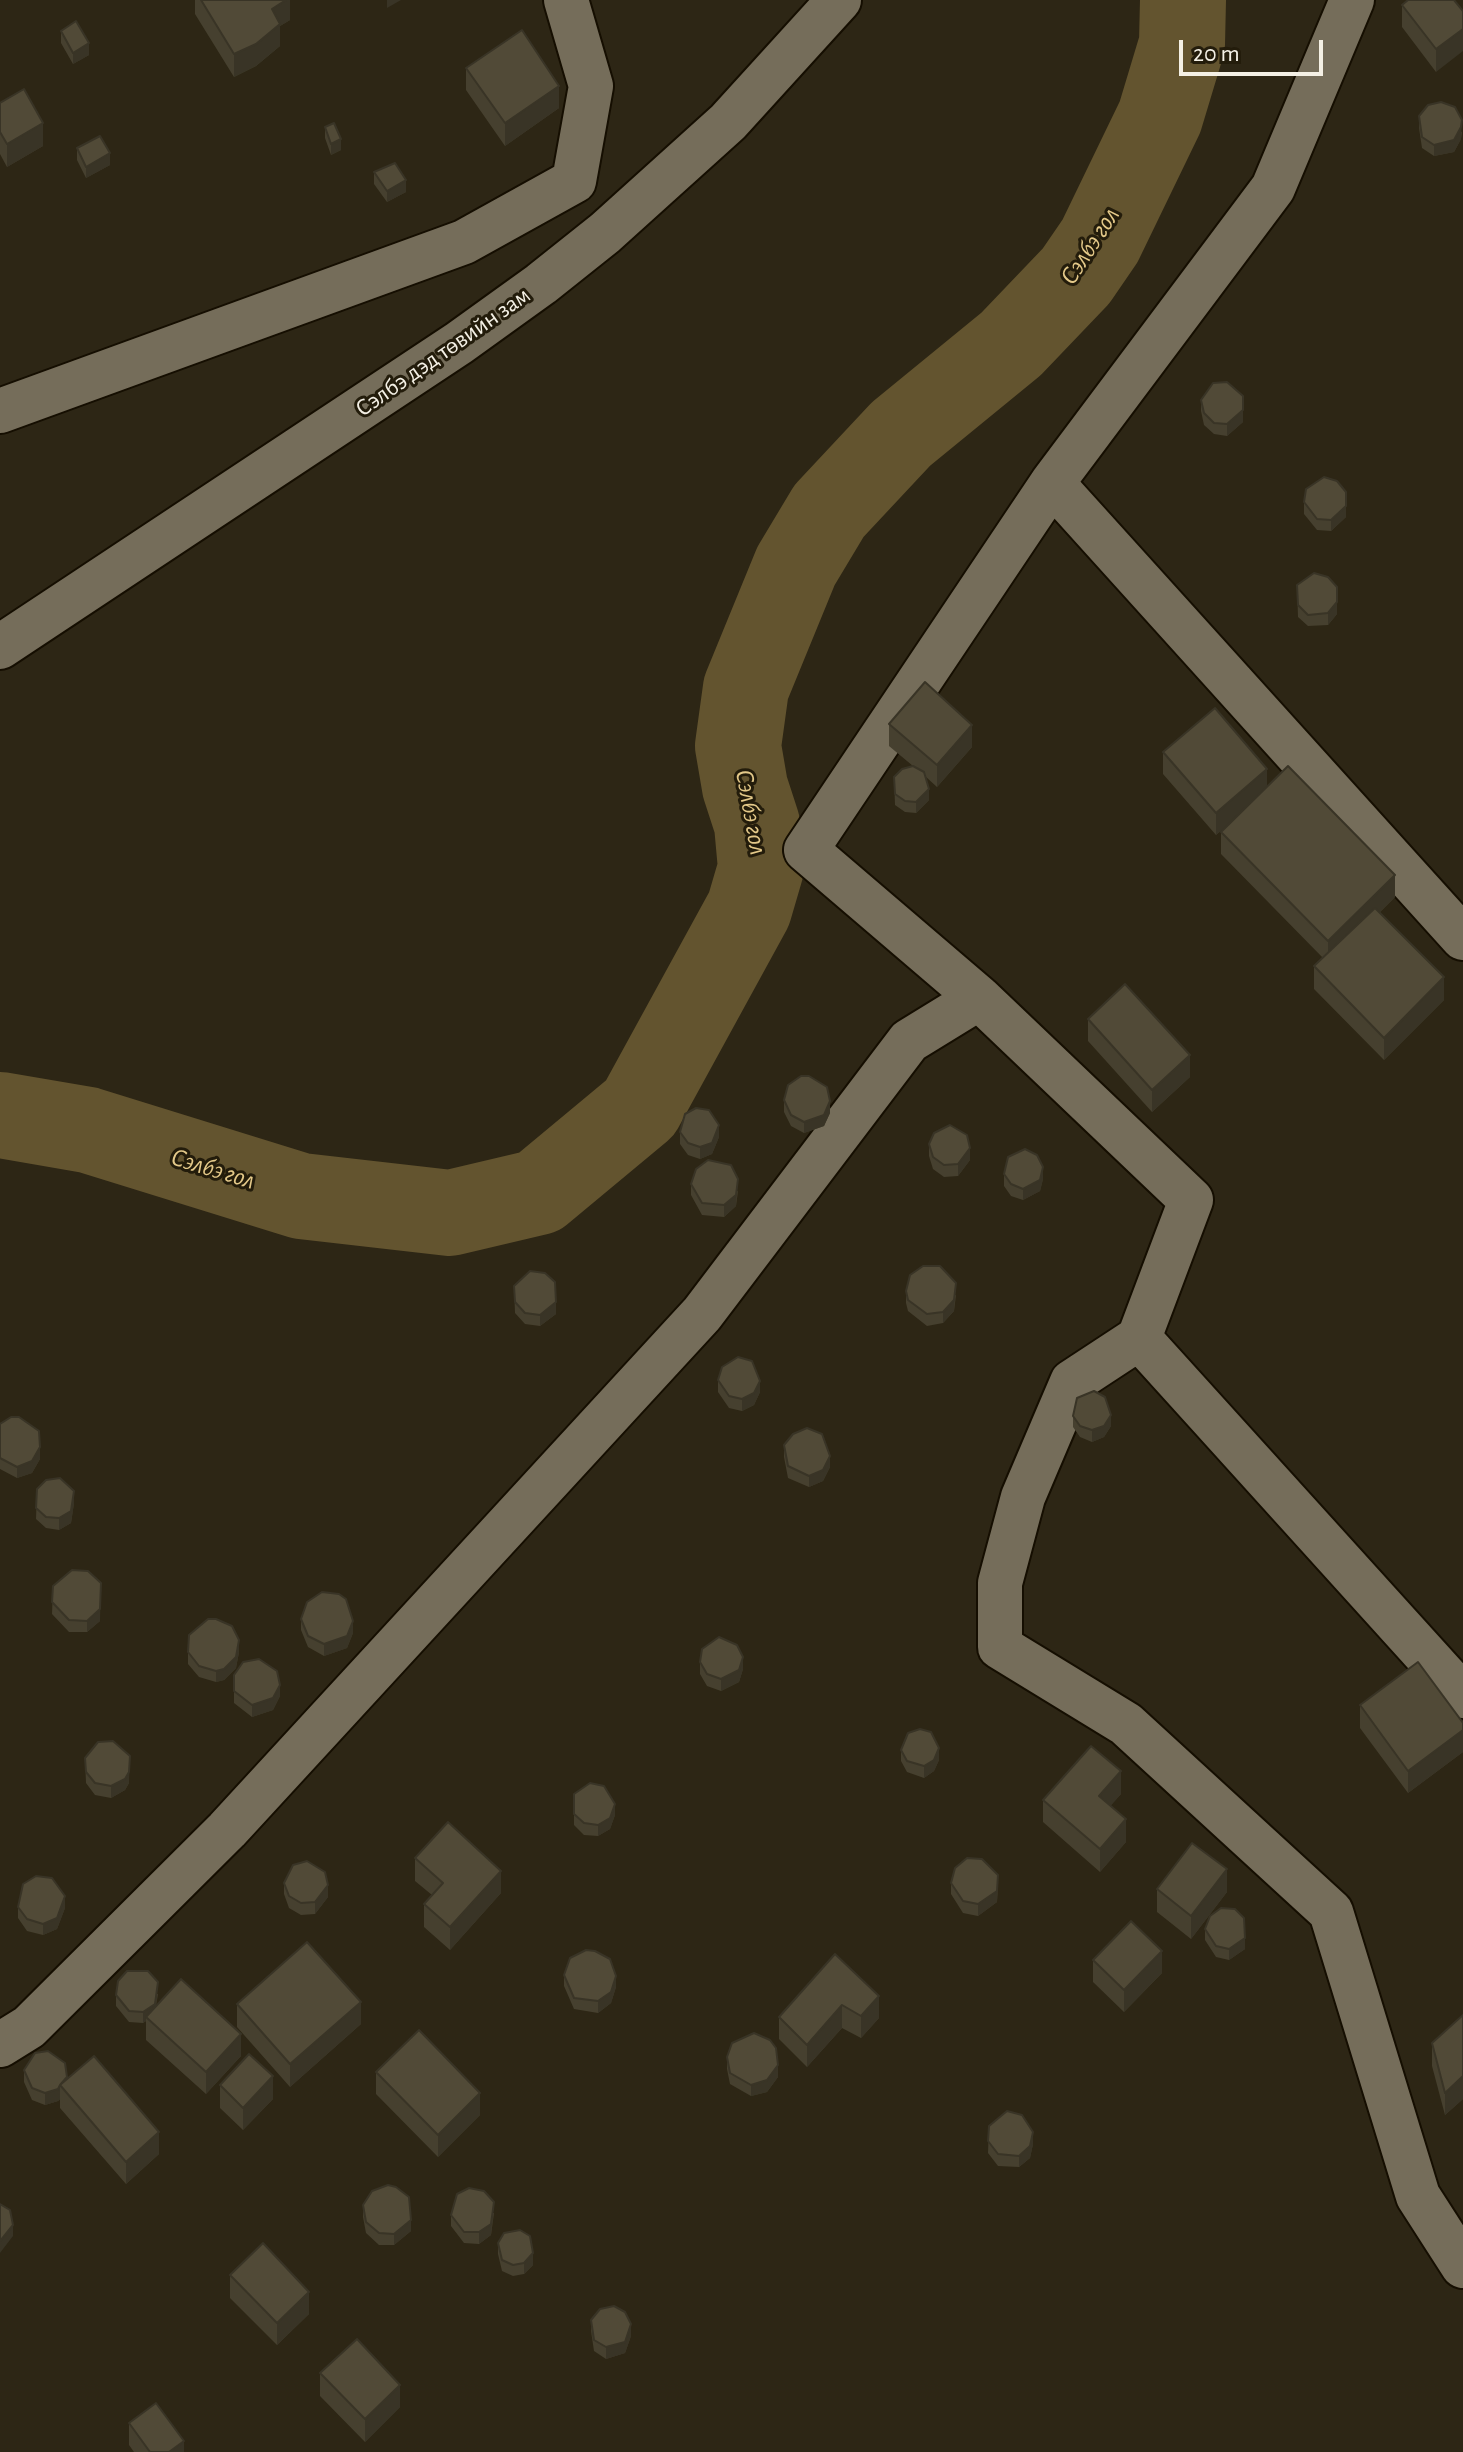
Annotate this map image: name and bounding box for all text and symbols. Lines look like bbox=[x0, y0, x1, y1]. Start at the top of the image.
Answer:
scale bar bbox=[1183, 24, 1327, 74]
text: 20 m bbox=[1193, 42, 1240, 66]
water label: Сэлбэ гол bbox=[1053, 201, 1127, 291]
street label: Сэлбэ дэд төвийн зам bbox=[350, 281, 536, 423]
water label: Сэлбэ гол bbox=[728, 767, 774, 857]
water label: Сэлбэ гол bbox=[167, 1141, 259, 1197]

